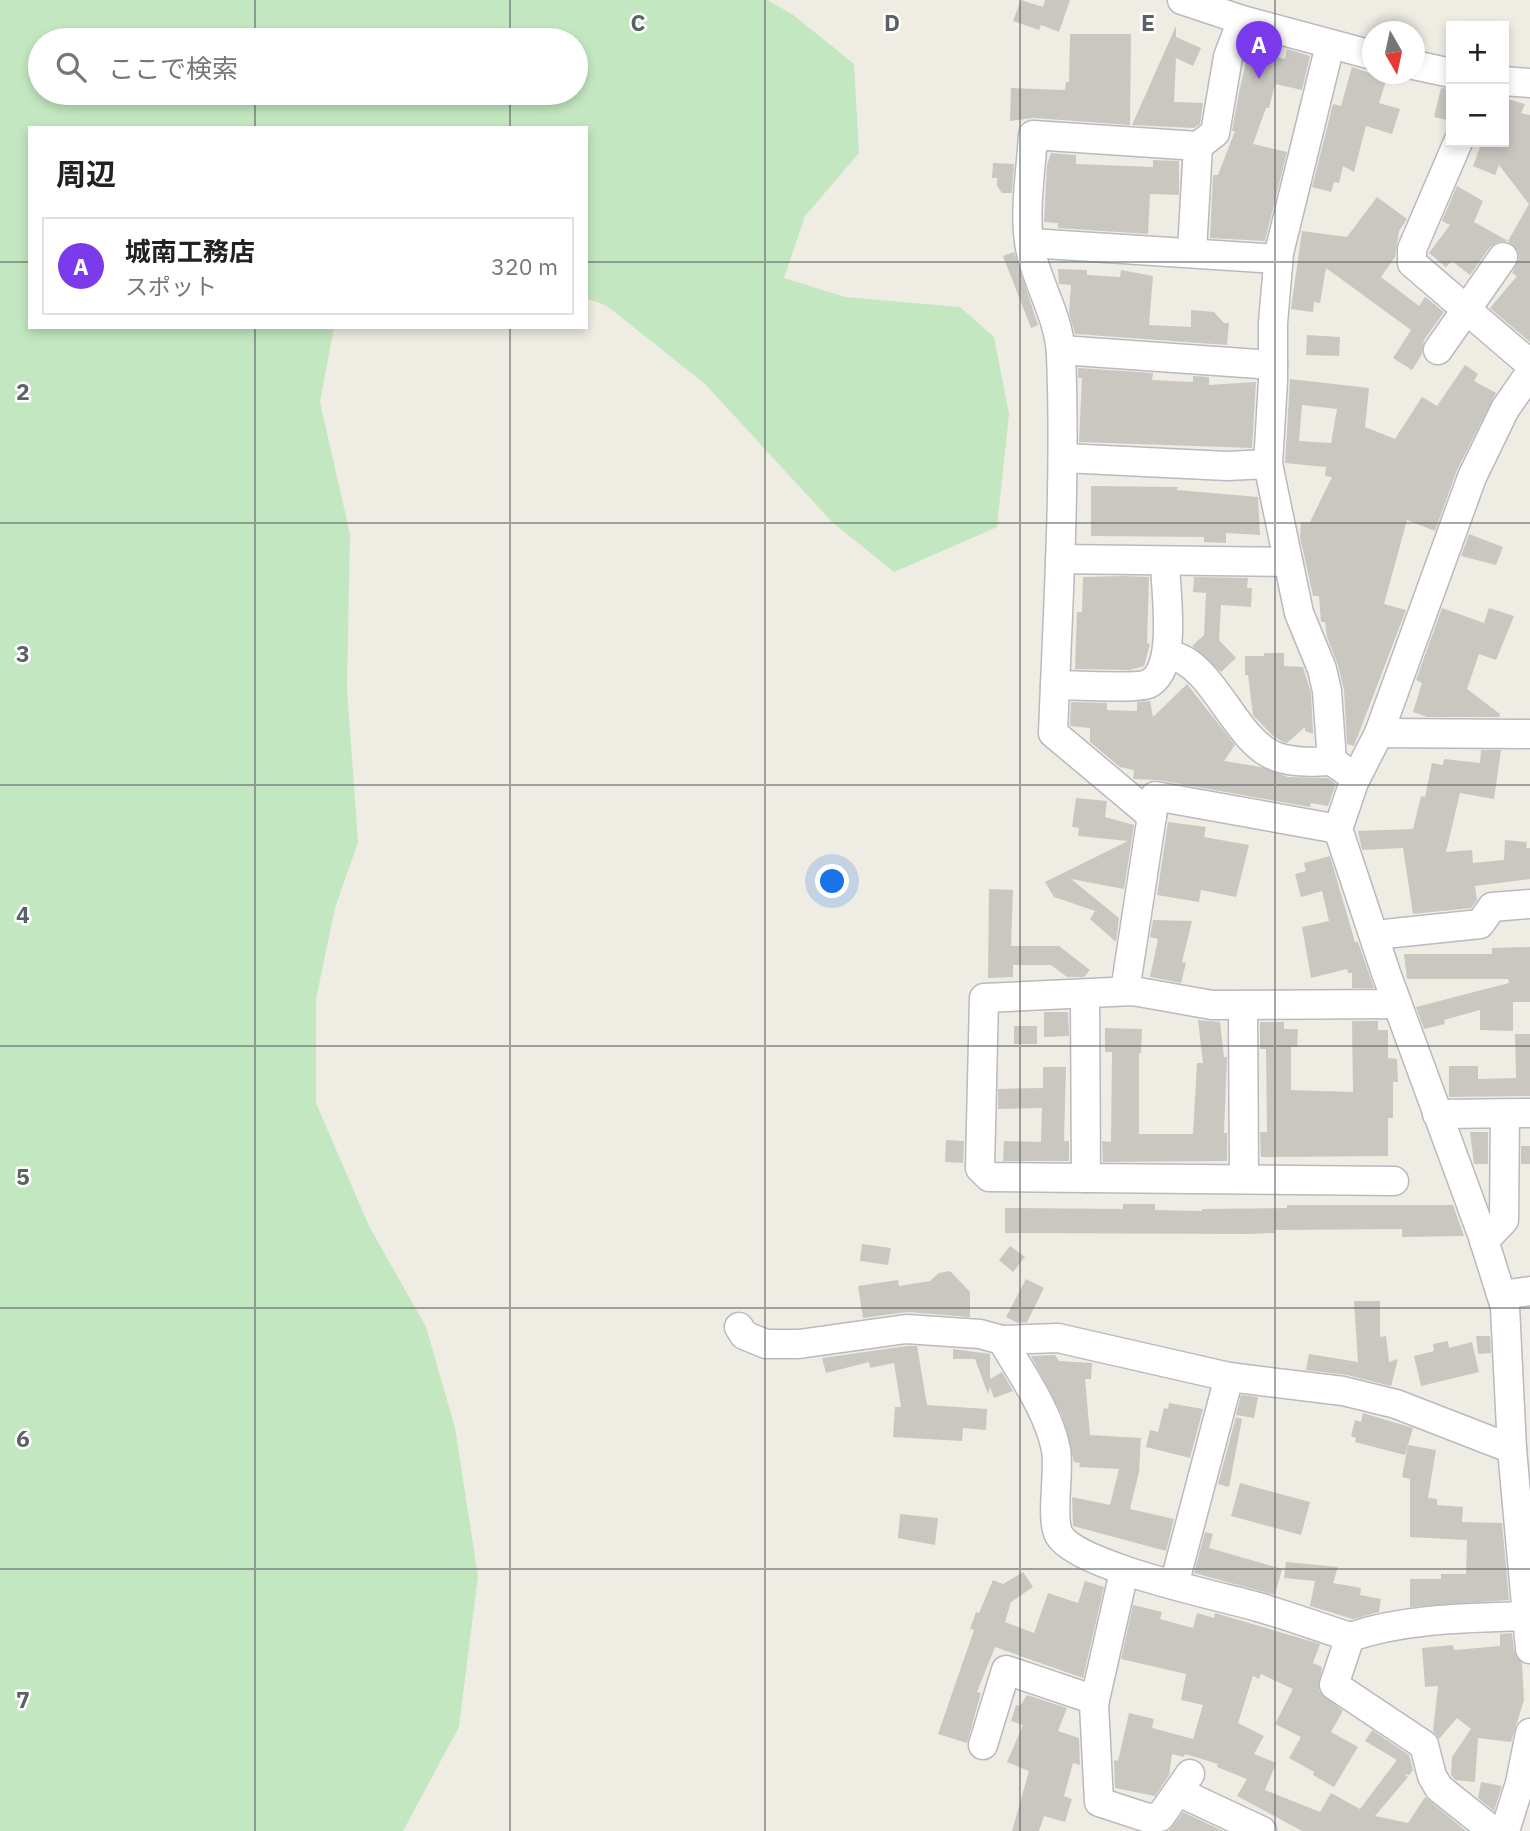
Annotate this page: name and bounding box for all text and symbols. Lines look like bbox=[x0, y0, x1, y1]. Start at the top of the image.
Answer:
text: C bbox=[631, 7, 646, 37]
text: D bbox=[884, 7, 900, 37]
text: E bbox=[1141, 7, 1155, 37]
pin: A bbox=[1236, 21, 1282, 79]
north arrow bbox=[1362, 21, 1425, 84]
map controls bbox=[1446, 21, 1509, 147]
button: + bbox=[1446, 21, 1509, 84]
search box bbox=[28, 28, 588, 105]
icon: search bbox=[52, 48, 90, 86]
text: ここで検索 bbox=[108, 51, 238, 85]
button: − bbox=[1446, 84, 1509, 147]
text: 周辺 bbox=[56, 154, 116, 193]
text: 城南工務店 bbox=[125, 234, 255, 268]
text: A bbox=[73, 251, 89, 281]
text: 320 m bbox=[491, 251, 558, 281]
text: スポット bbox=[125, 271, 217, 301]
text: 2 bbox=[16, 376, 30, 406]
text: 3 bbox=[16, 638, 30, 668]
your location bbox=[815, 864, 849, 898]
text: 4 bbox=[16, 899, 30, 929]
text: 5 bbox=[16, 1161, 30, 1191]
text: 6 bbox=[16, 1423, 30, 1453]
text: 7 bbox=[16, 1684, 30, 1714]

